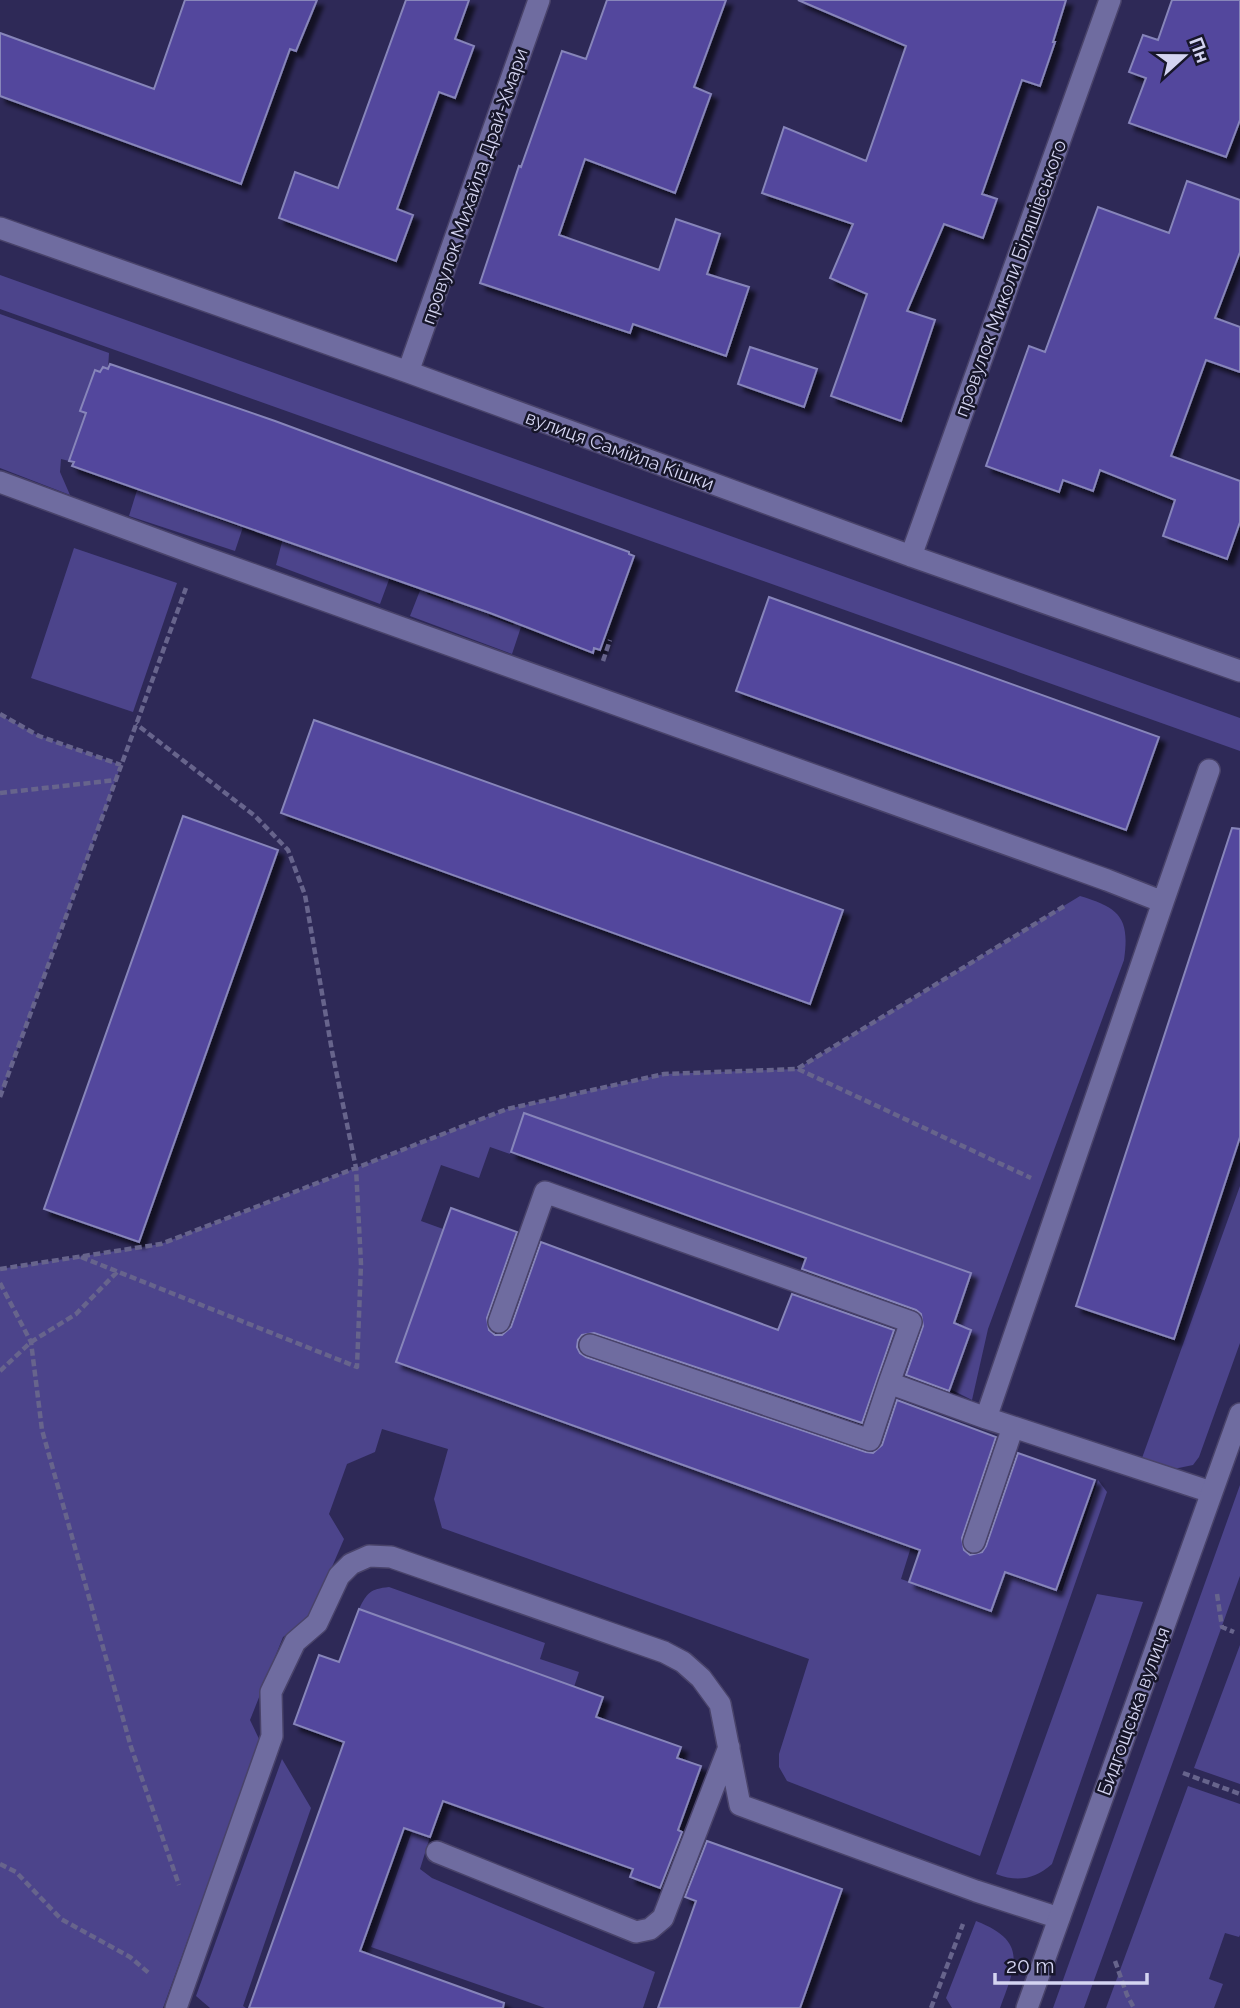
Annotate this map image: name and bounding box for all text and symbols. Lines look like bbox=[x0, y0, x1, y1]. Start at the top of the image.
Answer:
north arrow bbox=[1149, 21, 1219, 91]
text: Пн bbox=[1185, 34, 1215, 66]
street label: провулок Михайла Драй-Хмари bbox=[416, 45, 532, 327]
street label: провулок Миколи Біляшівського bbox=[950, 137, 1070, 419]
street label: вулиця Самійла Кішки bbox=[523, 406, 717, 494]
street label: Бидгощська вулиця bbox=[1092, 1624, 1174, 1798]
scale bar bbox=[995, 1941, 1147, 1985]
text: 20 m bbox=[1006, 1953, 1054, 1978]

